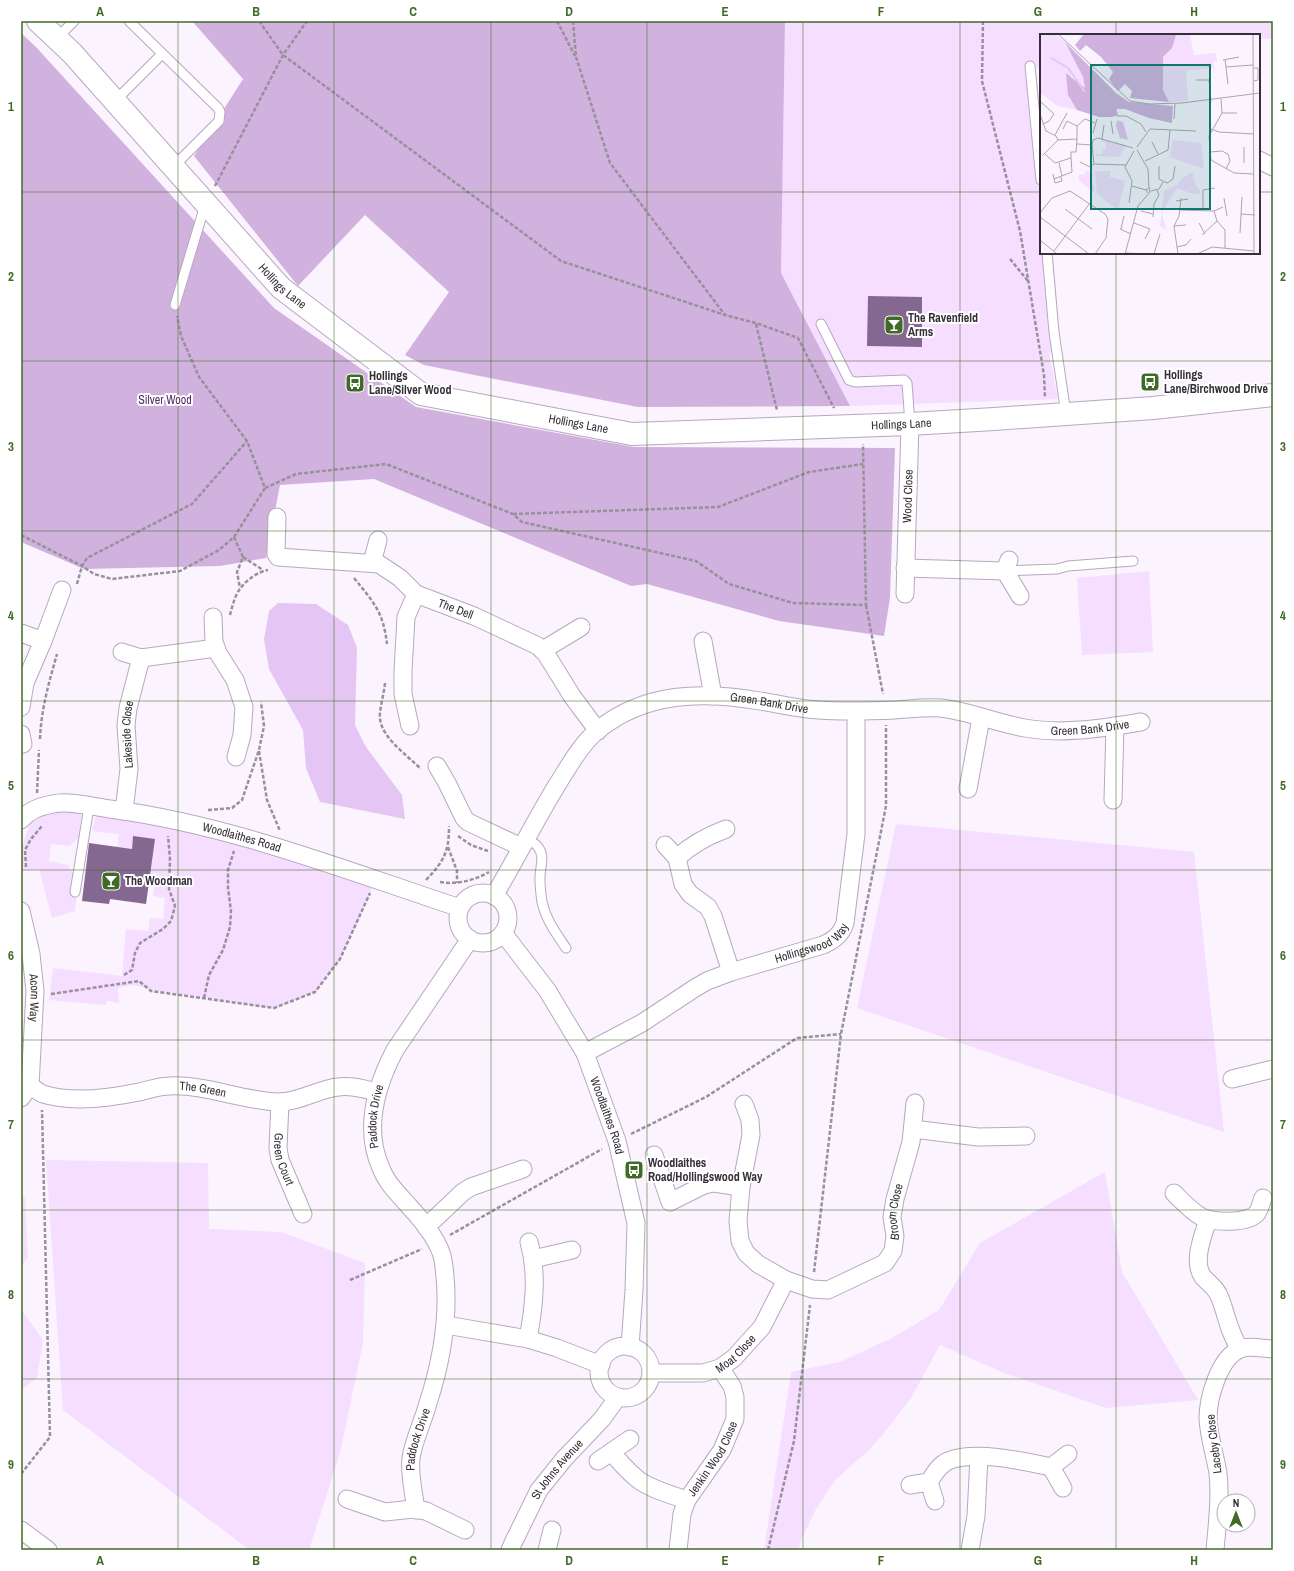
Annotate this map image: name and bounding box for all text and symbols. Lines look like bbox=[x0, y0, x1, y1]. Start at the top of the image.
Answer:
text: A bbox=[96, 3, 104, 20]
text: B bbox=[252, 3, 260, 20]
text: C bbox=[409, 3, 417, 20]
text: D bbox=[565, 3, 573, 20]
text: E bbox=[721, 3, 729, 20]
text: F bbox=[878, 3, 885, 20]
text: G bbox=[1034, 3, 1042, 20]
text: H bbox=[1190, 3, 1198, 20]
inset map bbox=[1040, 34, 1260, 254]
text: 1 bbox=[8, 98, 14, 115]
text: 1 bbox=[1280, 98, 1286, 115]
street label: Hollings Lane bbox=[255, 260, 310, 312]
text: 2 bbox=[8, 268, 14, 285]
text: 2 bbox=[1280, 268, 1286, 285]
place label: The Ravenfield Arms bbox=[908, 310, 978, 340]
bar icon: The Ravenfield Arms bbox=[883, 314, 905, 336]
place label: Hollings Lane/Birchwood Drive bbox=[1164, 367, 1268, 397]
place label: Hollings Lane/Silver Wood bbox=[369, 368, 451, 398]
bus stop icon: Hollings Lane/Birchwood Drive bbox=[1139, 371, 1161, 393]
bus stop icon: Hollings Lane/Silver Wood bbox=[344, 372, 366, 394]
park label: Silver Wood bbox=[138, 392, 192, 408]
street label: Hollings Lane bbox=[547, 410, 610, 437]
street label: Hollings Lane bbox=[871, 415, 932, 433]
text: 3 bbox=[8, 438, 14, 455]
text: 3 bbox=[1280, 438, 1286, 455]
street label: Wood Close bbox=[899, 469, 917, 523]
street label: The Dell bbox=[436, 595, 476, 623]
text: 4 bbox=[8, 607, 14, 624]
text: 4 bbox=[1280, 607, 1286, 624]
street label: Green Bank Drive bbox=[729, 689, 809, 717]
street label: Lakeside Close bbox=[118, 699, 138, 769]
street label: Green Bank Drive bbox=[1050, 716, 1130, 739]
text: 5 bbox=[8, 777, 14, 794]
text: 5 bbox=[1280, 777, 1286, 794]
street label: Woodlaithes Road bbox=[201, 819, 283, 856]
bar icon: The Woodman bbox=[100, 870, 122, 892]
place label: The Woodman bbox=[125, 873, 193, 889]
street label: Hollingswood Way bbox=[773, 921, 852, 967]
text: 6 bbox=[8, 947, 14, 964]
text: 6 bbox=[1280, 947, 1286, 964]
street label: Acorn Way bbox=[25, 972, 43, 1022]
street label: Woodlaithes Road bbox=[586, 1075, 628, 1156]
street label: The Green bbox=[179, 1078, 228, 1101]
street label: Paddock Drive bbox=[364, 1082, 387, 1150]
text: 7 bbox=[8, 1116, 14, 1133]
text: 7 bbox=[1280, 1116, 1286, 1133]
street label: Green Court bbox=[270, 1132, 298, 1188]
place label: Woodlaithes Road/Hollingswood Way bbox=[648, 1155, 763, 1185]
bus stop icon: Woodlaithes Road/Hollingswood Way bbox=[623, 1159, 645, 1181]
street label: Broom Close bbox=[884, 1182, 907, 1241]
text: 8 bbox=[8, 1286, 14, 1303]
text: 8 bbox=[1280, 1286, 1286, 1303]
street label: Moat Close bbox=[712, 1331, 759, 1377]
street label: Paddock Drive bbox=[402, 1406, 434, 1471]
street label: Laceby Close bbox=[1202, 1413, 1226, 1475]
street label: Jenkin Wood Close bbox=[684, 1419, 741, 1499]
street label: St Johns Avenue bbox=[528, 1436, 587, 1502]
text: 9 bbox=[8, 1456, 14, 1473]
text: 9 bbox=[1280, 1456, 1286, 1473]
north arrow bbox=[1216, 1493, 1256, 1533]
text: N bbox=[1233, 1496, 1239, 1510]
text: A bbox=[96, 1552, 104, 1569]
text: B bbox=[252, 1552, 260, 1569]
text: C bbox=[409, 1552, 417, 1569]
text: D bbox=[565, 1552, 573, 1569]
text: E bbox=[721, 1552, 729, 1569]
text: F bbox=[878, 1552, 885, 1569]
text: G bbox=[1034, 1552, 1042, 1569]
text: H bbox=[1190, 1552, 1198, 1569]

